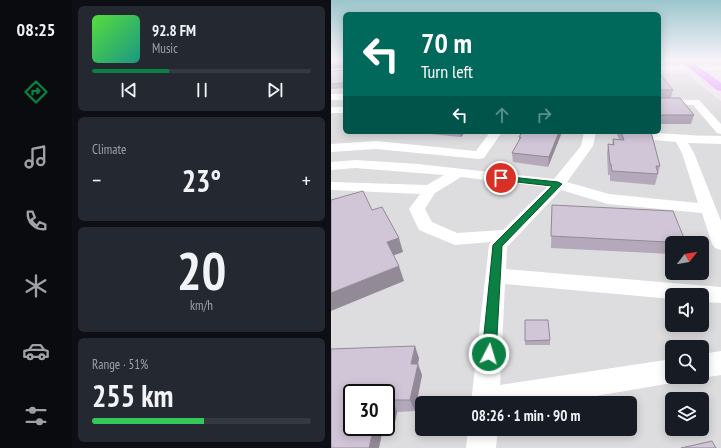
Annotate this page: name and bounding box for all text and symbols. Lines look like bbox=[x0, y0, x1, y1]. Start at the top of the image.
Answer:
text: 08:25 bbox=[17, 18, 55, 41]
text: 92.8 FM bbox=[152, 21, 196, 40]
text: 70 m bbox=[421, 24, 472, 61]
icon: left bbox=[355, 28, 407, 80]
text: Music bbox=[152, 40, 178, 57]
text: Turn left bbox=[421, 60, 473, 83]
icon: directions bbox=[22, 78, 50, 106]
icon: previous bbox=[118, 79, 140, 101]
icon: pause bbox=[191, 79, 213, 101]
icon: next bbox=[264, 79, 286, 101]
icon: left bbox=[449, 104, 471, 126]
icon: ahead bbox=[491, 104, 513, 126]
icon: right bbox=[533, 104, 555, 126]
text: Climate bbox=[92, 141, 126, 158]
icon: music bbox=[22, 143, 50, 171]
text: 23° bbox=[182, 161, 221, 200]
pin bbox=[484, 161, 518, 195]
text: − bbox=[92, 166, 101, 194]
text: + bbox=[302, 166, 311, 194]
icon: arrive bbox=[490, 167, 512, 189]
icon: phone bbox=[22, 207, 50, 235]
north arrow bbox=[665, 236, 709, 280]
map controls bbox=[665, 236, 709, 436]
text: 20 bbox=[177, 237, 226, 304]
icon: climate bbox=[22, 272, 50, 300]
button: sound bbox=[665, 288, 709, 332]
text: km/h bbox=[190, 297, 213, 314]
position arrow bbox=[468, 333, 510, 375]
icon: car bbox=[22, 337, 50, 365]
button: search bbox=[665, 340, 709, 384]
text: Range · 51% bbox=[92, 356, 148, 373]
text: 255 km bbox=[92, 376, 173, 415]
speed limit sign: 30 bbox=[343, 384, 395, 436]
button: layers bbox=[665, 392, 709, 436]
icon: filters bbox=[22, 402, 50, 430]
text: 08:26 · 1 min · 90 m bbox=[472, 406, 580, 425]

